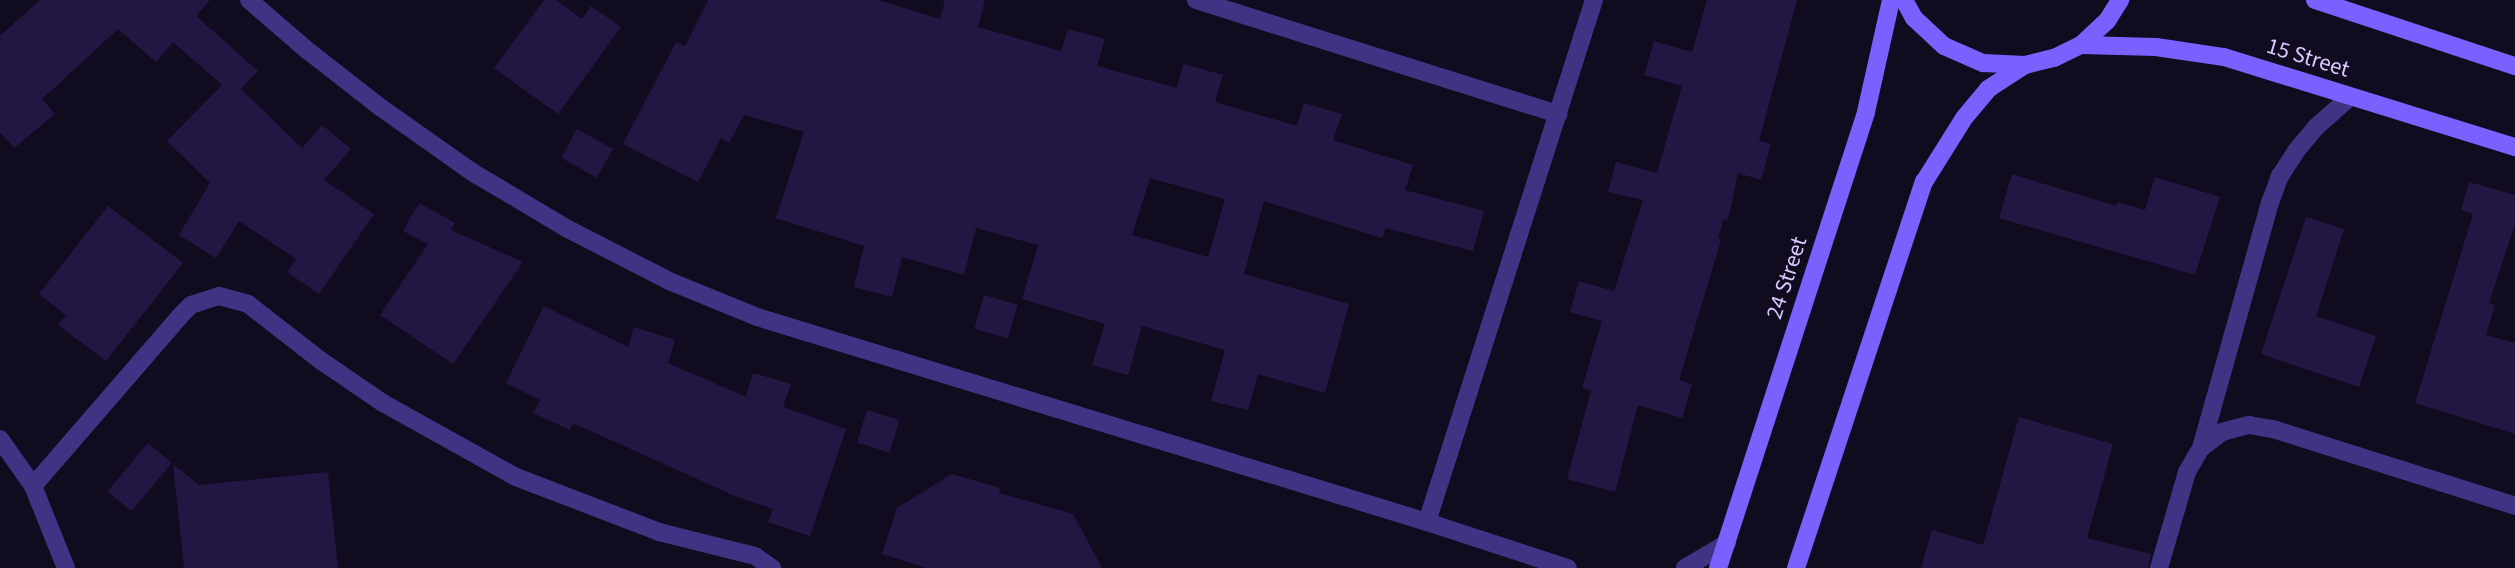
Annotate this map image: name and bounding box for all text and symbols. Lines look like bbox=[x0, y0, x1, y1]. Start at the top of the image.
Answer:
street label: 15 Street bbox=[2263, 32, 2353, 84]
street label: 24 Street bbox=[1761, 233, 1813, 323]

